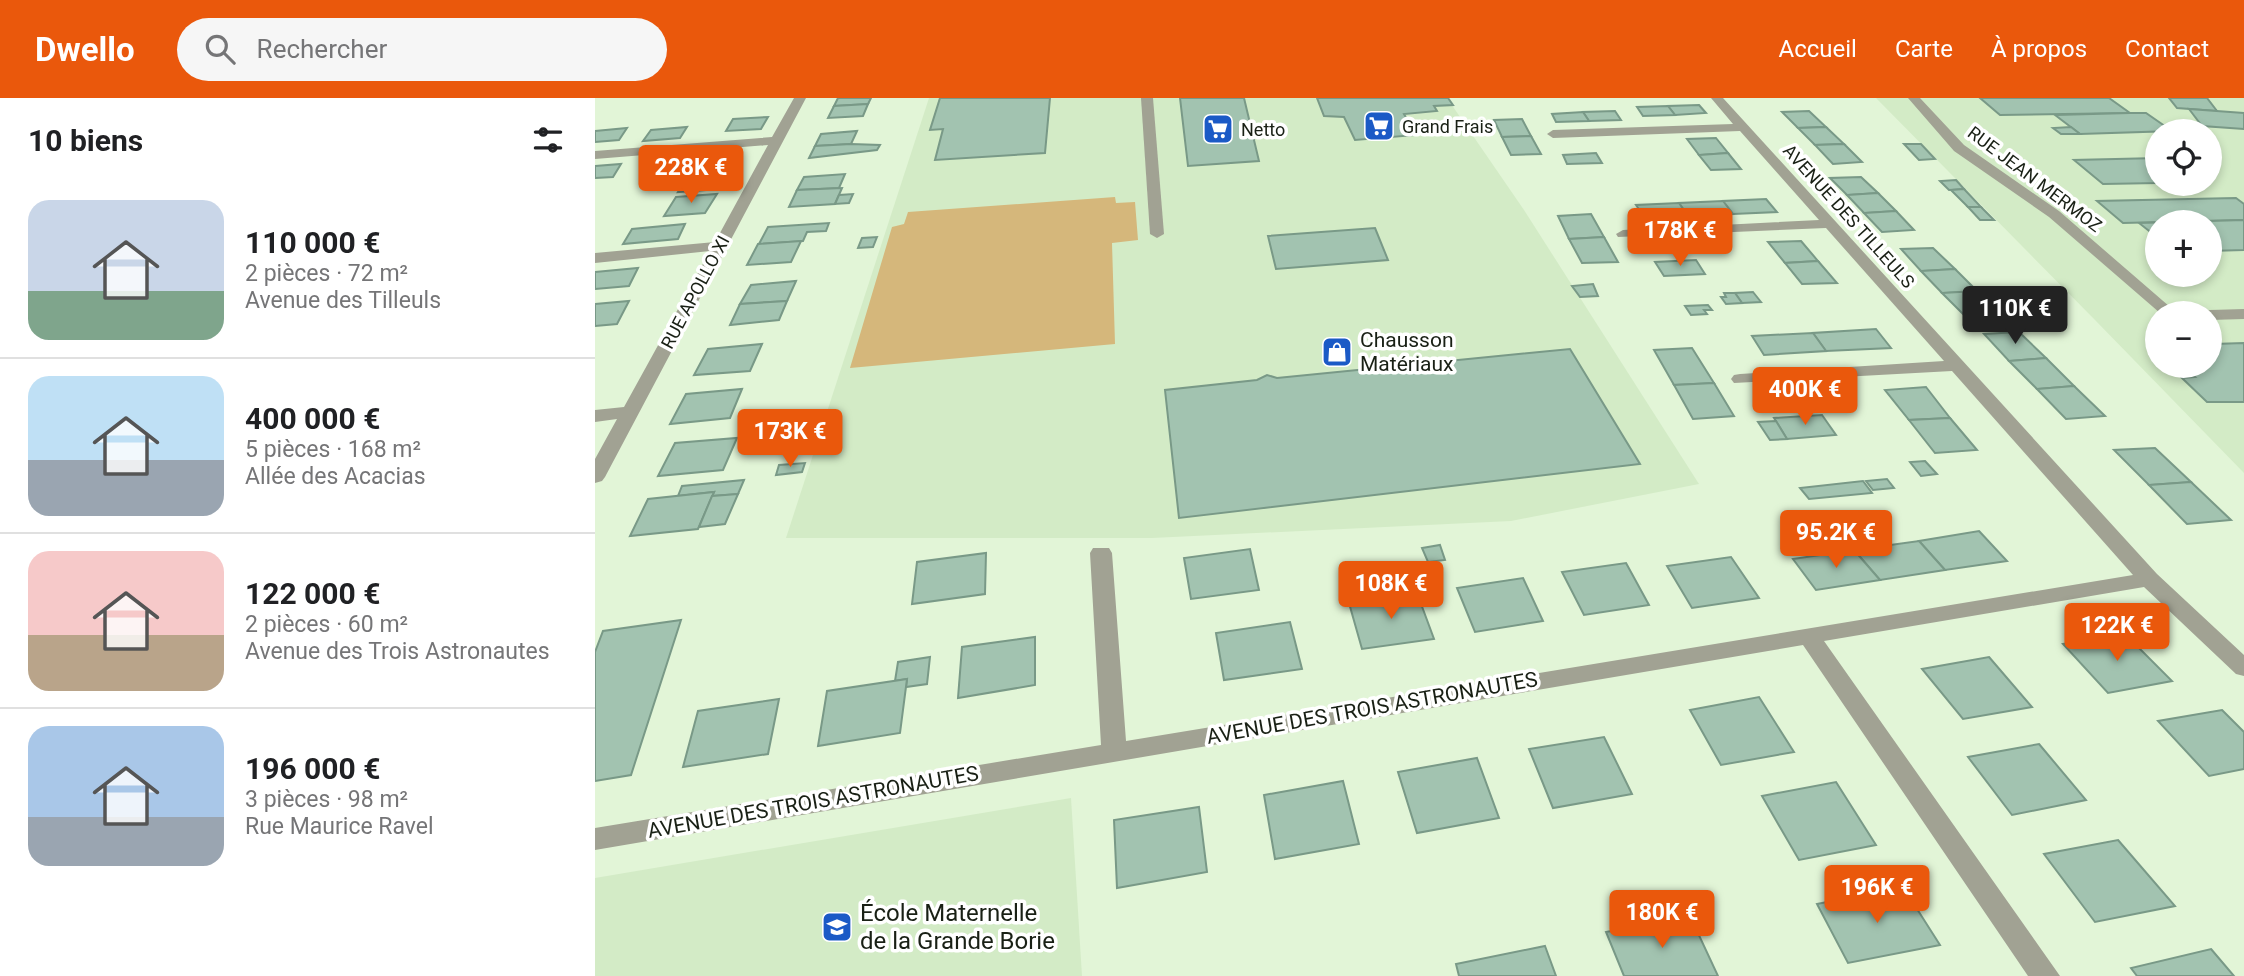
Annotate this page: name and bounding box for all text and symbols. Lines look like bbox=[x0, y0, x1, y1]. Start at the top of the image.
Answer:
search box bbox=[177, 18, 667, 81]
text: Dwello bbox=[35, 30, 135, 69]
icon: search bbox=[201, 30, 239, 68]
text: Rechercher bbox=[257, 34, 387, 64]
text: Accueil bbox=[1778, 35, 1857, 63]
text: Carte bbox=[1895, 35, 1953, 63]
text: À propos bbox=[1991, 35, 2087, 63]
text: Contact bbox=[2125, 35, 2209, 63]
supermarket icon: Grand Frais bbox=[1362, 109, 1396, 143]
supermarket icon: Netto bbox=[1201, 112, 1235, 146]
place label: Grand Frais bbox=[1402, 116, 1493, 137]
place label: Netto bbox=[1241, 119, 1285, 140]
map controls bbox=[2145, 119, 2222, 378]
button: locate bbox=[2145, 119, 2222, 196]
icon: filters bbox=[529, 121, 567, 159]
street label: RUE JEAN MERMOZ bbox=[1964, 122, 2106, 236]
text: 10 biens bbox=[28, 123, 143, 158]
street label: AVENUE DES TILLEULS bbox=[1779, 140, 1919, 292]
pin: 228K € bbox=[634, 146, 748, 205]
text: 228K € bbox=[654, 154, 728, 181]
pin: 178K € bbox=[1623, 208, 1737, 268]
button: + bbox=[2145, 210, 2222, 287]
text: 178K € bbox=[1643, 217, 1717, 244]
text: 110 000 € bbox=[245, 225, 380, 260]
icon: home bbox=[84, 228, 168, 312]
street label: RUE APOLLO XI bbox=[656, 232, 734, 352]
text: 2 pièces · 72 m² bbox=[245, 260, 408, 287]
pin: 110K € bbox=[1958, 286, 2072, 346]
text: Avenue des Tilleuls bbox=[245, 287, 441, 314]
text: 110K € bbox=[1978, 295, 2052, 322]
button: − bbox=[2145, 301, 2222, 378]
place label: Chausson Matériaux bbox=[1360, 328, 1454, 376]
shop icon: Chausson Matériaux bbox=[1320, 335, 1354, 369]
pin: 400K € bbox=[1748, 368, 1862, 427]
text: 400K € bbox=[1768, 376, 1842, 403]
text: 400 000 € bbox=[245, 401, 380, 436]
icon: home bbox=[84, 404, 168, 488]
pin: 173K € bbox=[733, 410, 847, 469]
text: 173K € bbox=[753, 418, 827, 445]
text: 5 pièces · 168 m² bbox=[245, 436, 421, 463]
text: Allée des Acacias bbox=[245, 463, 426, 490]
pin: 95.2K € bbox=[1771, 510, 1901, 570]
text: 95.2K € bbox=[1796, 519, 1876, 546]
pin: 108K € bbox=[1334, 561, 1448, 621]
text: 108K € bbox=[1354, 570, 1428, 597]
text: 122 000 € bbox=[245, 576, 380, 611]
icon: home bbox=[84, 579, 168, 663]
pin: 122K € bbox=[2060, 603, 2174, 663]
text: 2 pièces · 60 m² bbox=[245, 611, 408, 638]
text: 122K € bbox=[2080, 612, 2154, 639]
text: Avenue des Trois Astronautes bbox=[245, 638, 550, 665]
street label: AVENUE DES TROIS ASTRONAUTES bbox=[1205, 667, 1539, 749]
text: 196 000 € bbox=[245, 751, 380, 786]
icon: home bbox=[84, 754, 168, 838]
street label: AVENUE DES TROIS ASTRONAUTES bbox=[646, 761, 980, 843]
text: 3 pièces · 98 m² bbox=[245, 786, 408, 813]
text: Rue Maurice Ravel bbox=[245, 813, 434, 840]
pin: 196K € bbox=[1820, 866, 1934, 925]
text: 196K € bbox=[1840, 874, 1914, 901]
pin: 180K € bbox=[1605, 890, 1719, 950]
place label: École Maternelle de la Grande Borie bbox=[860, 899, 1055, 955]
text: 180K € bbox=[1625, 899, 1699, 926]
school or university icon: École Maternelle de la Grande Borie bbox=[820, 910, 854, 944]

